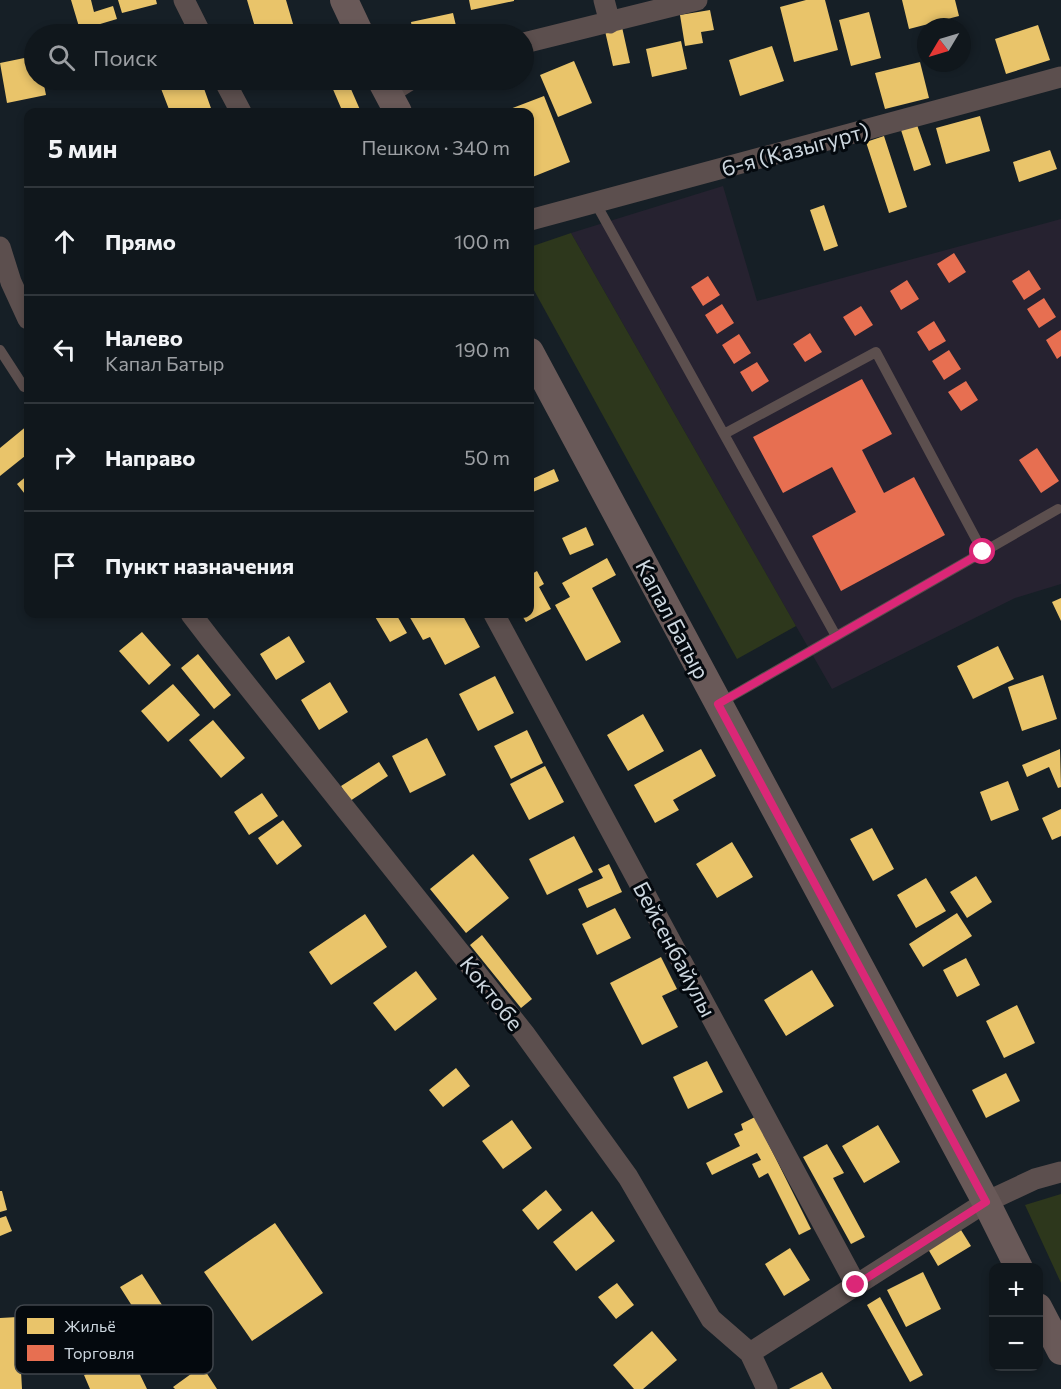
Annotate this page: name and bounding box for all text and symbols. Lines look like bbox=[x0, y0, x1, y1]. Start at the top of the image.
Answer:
north arrow bbox=[917, 18, 971, 72]
search box bbox=[24, 24, 534, 90]
icon: search bbox=[45, 41, 78, 74]
text: Поиск bbox=[93, 44, 158, 71]
street label: 6-я (Казыгурт) bbox=[718, 116, 872, 182]
text: 5 мин bbox=[48, 132, 118, 163]
text: Пешком · 340 m bbox=[361, 135, 510, 159]
icon: ahead bbox=[48, 225, 81, 258]
text: Прямо bbox=[105, 228, 176, 255]
text: 100 m bbox=[454, 229, 510, 253]
text: Налево bbox=[105, 324, 183, 351]
icon: left bbox=[48, 333, 81, 366]
text: 190 m bbox=[455, 337, 510, 361]
text: Капал Батыр bbox=[105, 351, 224, 375]
icon: right bbox=[48, 441, 81, 474]
text: Направо bbox=[105, 444, 195, 471]
text: 50 m bbox=[464, 445, 510, 469]
route start bbox=[969, 538, 995, 564]
icon: arrive bbox=[48, 549, 81, 582]
text: Пункт назначения bbox=[105, 552, 294, 579]
street label: Капал Батыр bbox=[630, 555, 716, 683]
street label: Бейсенбайулы bbox=[628, 877, 722, 1021]
street label: Коктобе bbox=[455, 950, 529, 1036]
map controls bbox=[989, 1263, 1043, 1371]
button: + bbox=[989, 1263, 1043, 1317]
route end bbox=[842, 1271, 868, 1297]
legend bbox=[15, 1305, 213, 1374]
text: Жильё bbox=[64, 1316, 116, 1335]
button: − bbox=[989, 1317, 1043, 1371]
text: Торговля bbox=[64, 1343, 135, 1362]

